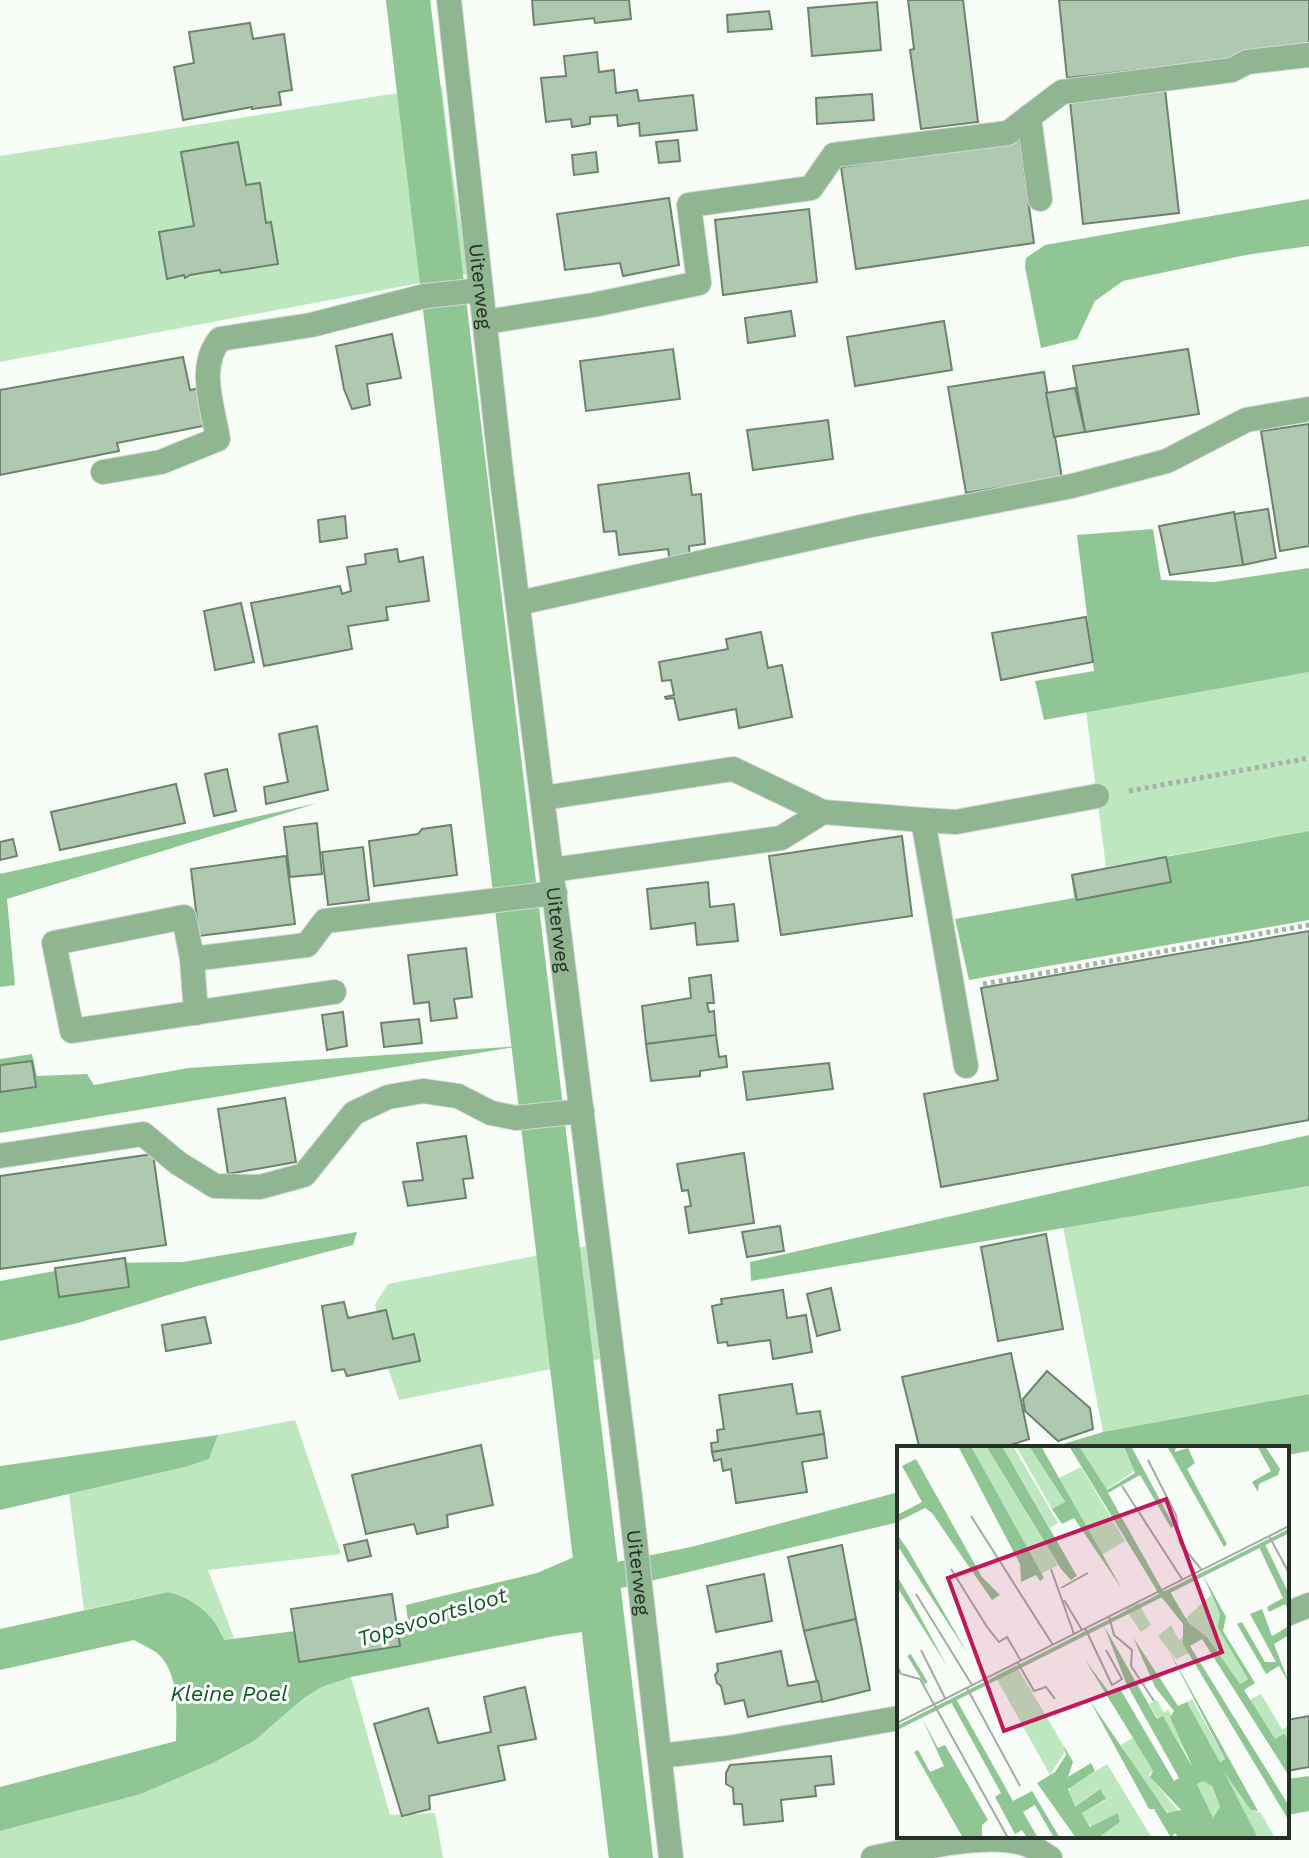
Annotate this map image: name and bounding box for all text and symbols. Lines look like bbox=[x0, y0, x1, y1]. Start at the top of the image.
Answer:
street label: Uiterweg bbox=[464, 242, 497, 331]
street label: Uiterweg bbox=[541, 885, 576, 974]
inset map bbox=[897, 1446, 1289, 1838]
street label: Uiterweg bbox=[622, 1528, 655, 1617]
water label: Topsvoortsloot bbox=[354, 1582, 511, 1652]
water label: Kleine Poel bbox=[170, 1681, 288, 1706]

